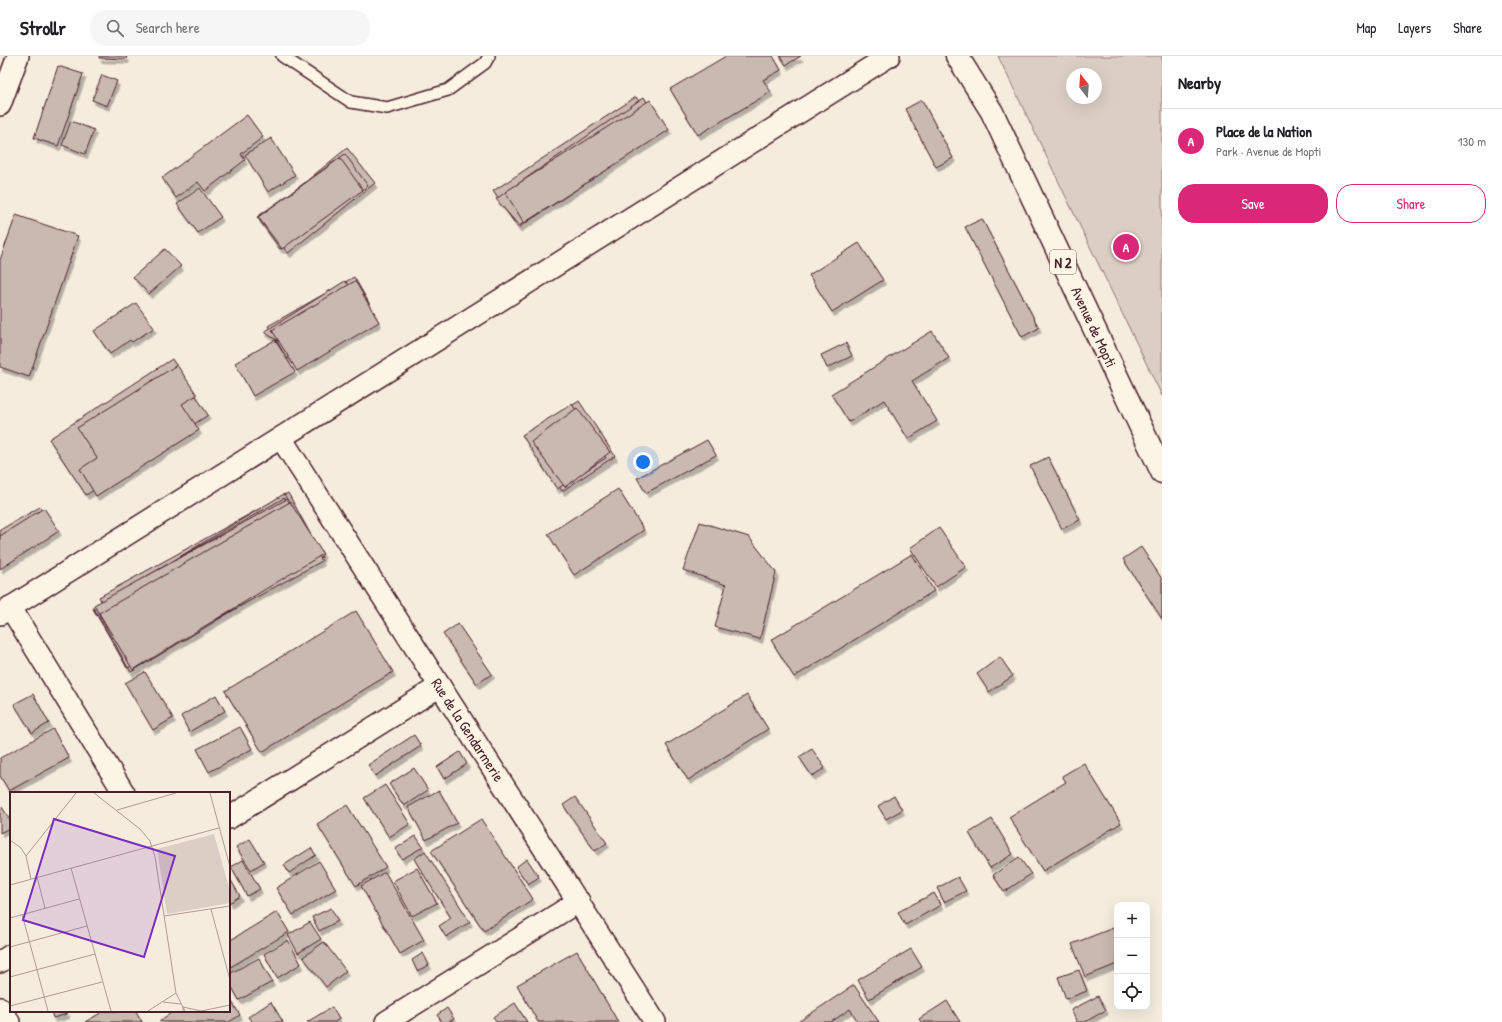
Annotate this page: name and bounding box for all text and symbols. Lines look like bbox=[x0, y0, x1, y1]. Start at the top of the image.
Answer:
search box bbox=[90, 10, 370, 46]
text: Strollr bbox=[20, 15, 66, 41]
icon: search bbox=[104, 17, 126, 39]
text: Search here bbox=[136, 17, 200, 38]
text: Map bbox=[1356, 18, 1376, 37]
text: Layers bbox=[1398, 18, 1431, 37]
text: Share bbox=[1453, 18, 1482, 37]
north arrow bbox=[1066, 68, 1102, 104]
text: Nearby bbox=[1178, 71, 1221, 94]
text: Place de la Nation bbox=[1216, 121, 1312, 142]
text: A bbox=[1188, 132, 1194, 150]
text: 130 m bbox=[1458, 132, 1486, 150]
text: Park · Avenue de Mopti bbox=[1216, 142, 1321, 160]
button: Save bbox=[1178, 184, 1328, 223]
button: Share bbox=[1336, 184, 1486, 223]
pin: A bbox=[1113, 232, 1139, 262]
road number: N 2 bbox=[1050, 250, 1076, 274]
street label: Avenue de Mopti bbox=[1066, 283, 1122, 371]
your location bbox=[633, 452, 653, 472]
street label: Rue de la Gendarmerie bbox=[427, 674, 509, 786]
inset map bbox=[10, 792, 230, 1012]
map controls bbox=[1114, 902, 1150, 1010]
button: + bbox=[1114, 902, 1150, 938]
button: − bbox=[1114, 938, 1150, 974]
button: locate bbox=[1114, 974, 1150, 1010]

